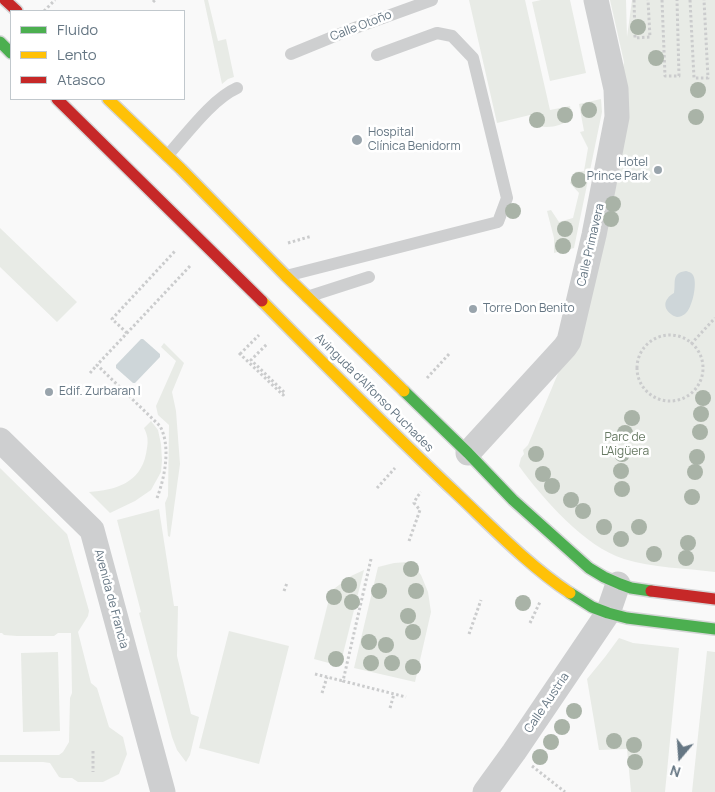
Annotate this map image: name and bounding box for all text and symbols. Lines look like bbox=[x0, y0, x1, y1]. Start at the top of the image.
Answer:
street label: Calle Otoño bbox=[328, 8, 394, 44]
legend bbox=[10, 10, 185, 100]
text: Fluido bbox=[57, 19, 98, 40]
text: Lento bbox=[57, 44, 97, 65]
text: Atasco bbox=[57, 69, 105, 90]
place label: Hospital Clínica Benidorm bbox=[368, 126, 461, 154]
marker: Hospital Clínica Benidorm bbox=[350, 133, 364, 147]
place label: Hotel Prince Park bbox=[587, 156, 648, 184]
marker: Hotel Prince Park bbox=[652, 164, 664, 176]
street label: Calle Primavera bbox=[574, 202, 608, 288]
place label: Torre Don Benito bbox=[483, 302, 575, 316]
marker: Torre Don Benito bbox=[467, 303, 479, 315]
street label: Avinguda d'Alfonso Puchades bbox=[312, 331, 436, 455]
place label: Edif. Zurbaran I bbox=[59, 385, 141, 399]
marker: Edif. Zurbaran I bbox=[43, 386, 55, 398]
park label: Parc de L'Aigüera bbox=[601, 431, 649, 459]
street label: Avenida de Francia bbox=[91, 548, 131, 650]
street label: Calle Austria bbox=[521, 670, 573, 736]
north arrow bbox=[655, 732, 705, 782]
text: N bbox=[667, 761, 683, 782]

